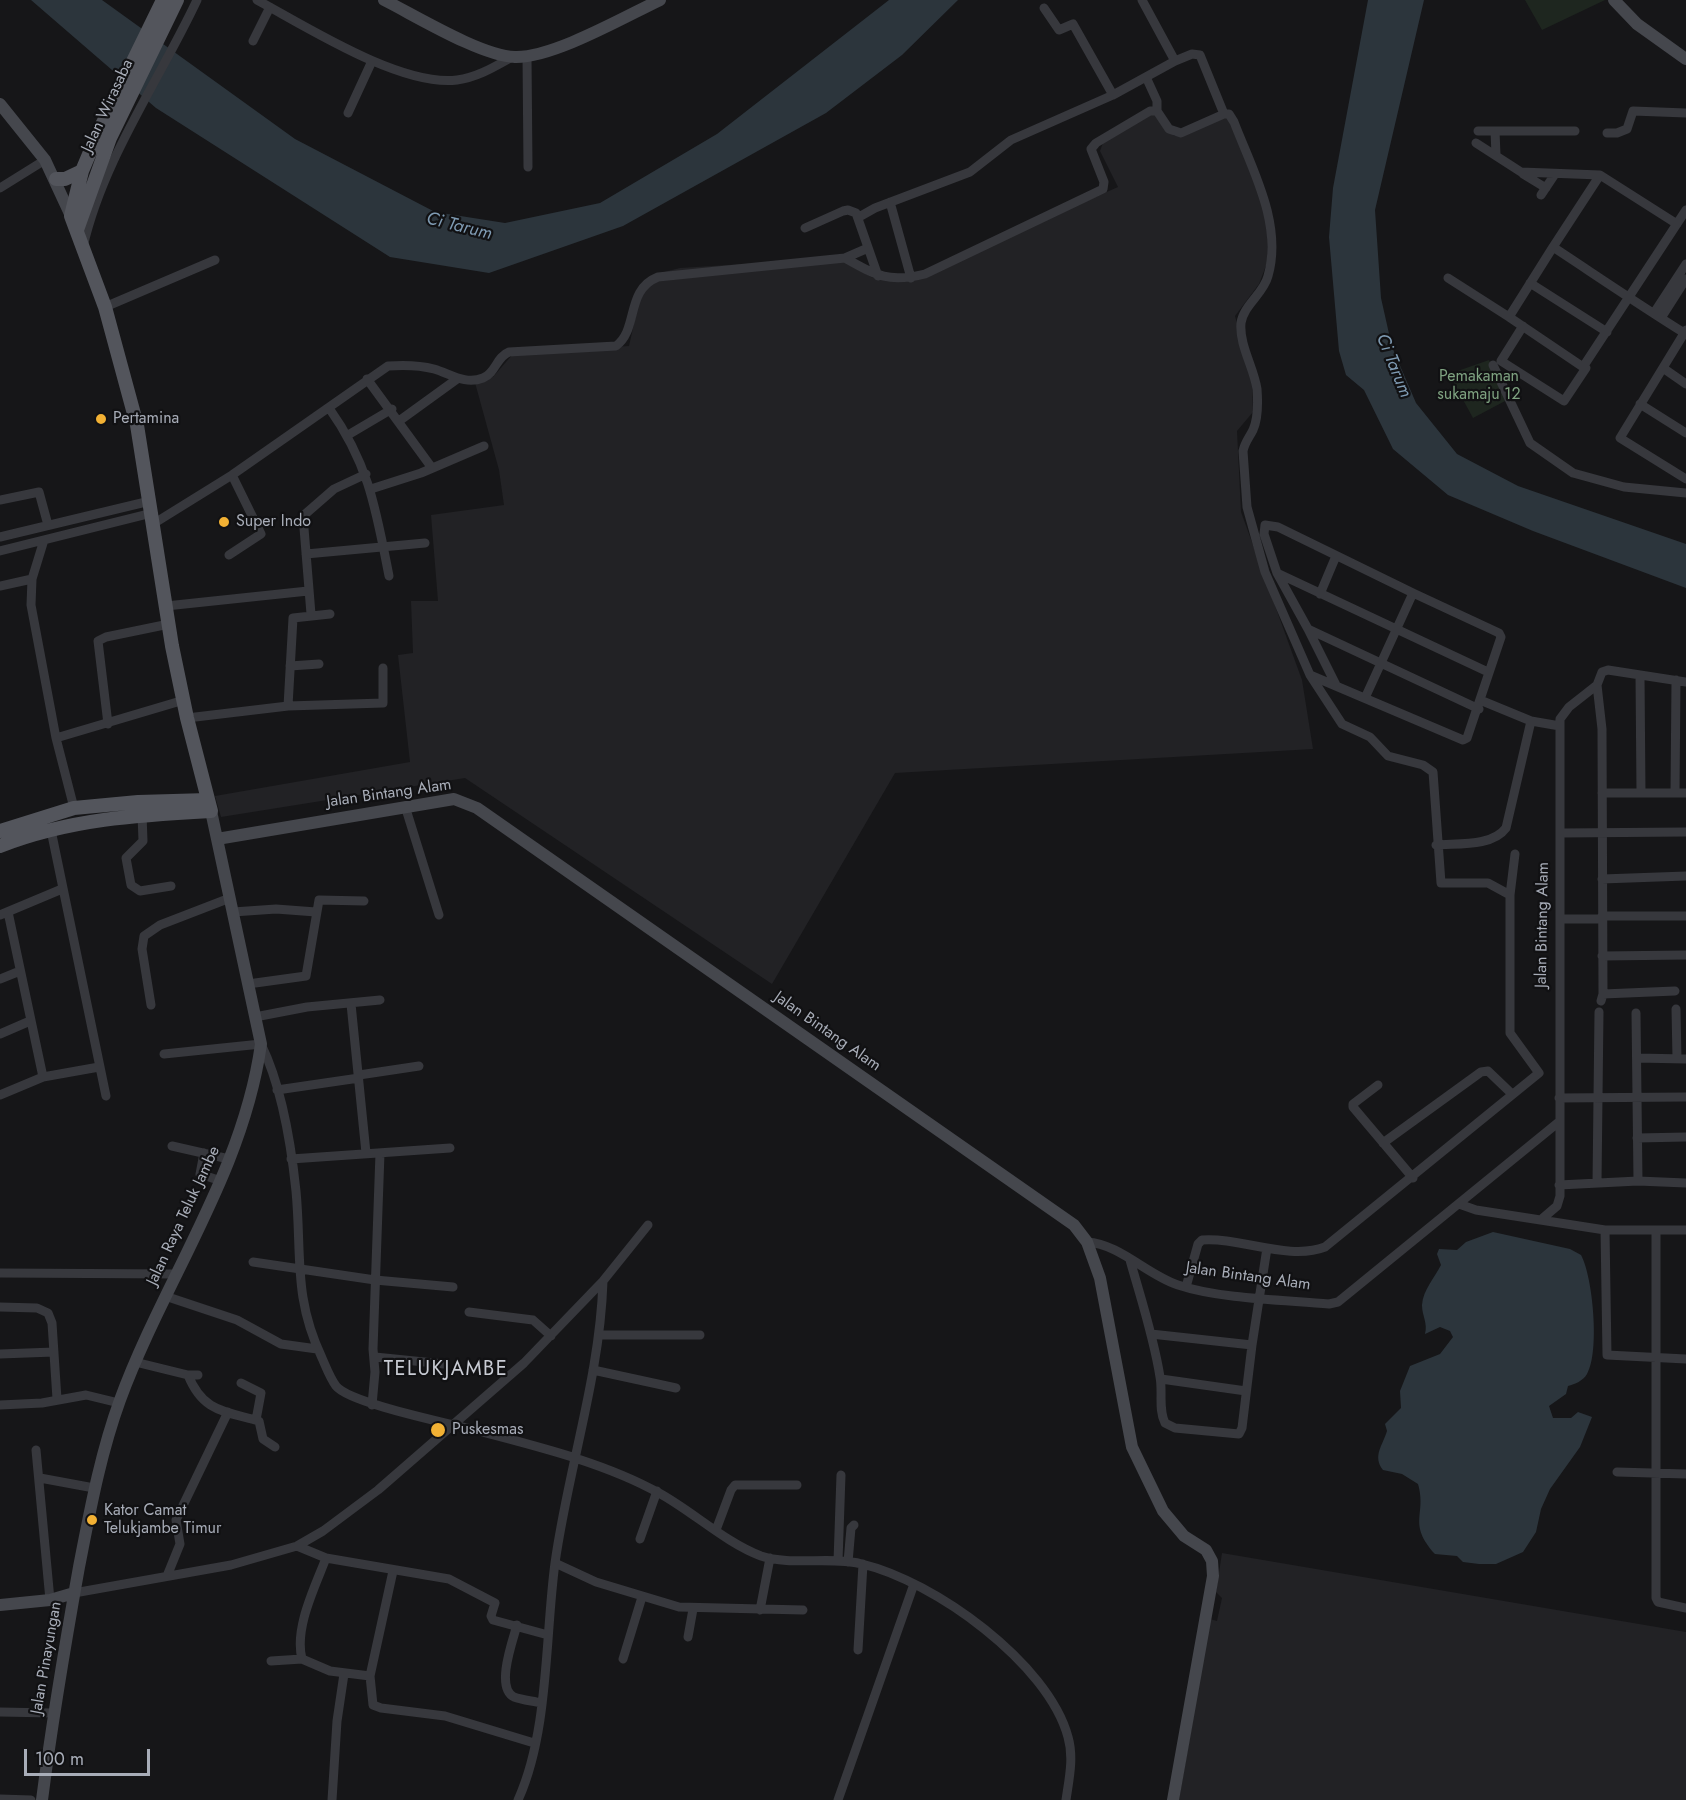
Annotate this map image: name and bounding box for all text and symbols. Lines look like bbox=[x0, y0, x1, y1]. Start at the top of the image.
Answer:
street label: Jalan Wirasaba bbox=[78, 57, 138, 155]
water label: Ci Tarum bbox=[424, 208, 494, 246]
water label: Ci Tarum bbox=[1370, 331, 1416, 401]
park label: Pemakaman sukamaju 12 bbox=[1437, 367, 1521, 405]
place label: Pertamina bbox=[113, 409, 179, 429]
marker: Pertamina bbox=[94, 412, 108, 426]
place label: Super Indo bbox=[236, 512, 311, 532]
marker: Super Indo bbox=[217, 515, 231, 529]
street label: Jalan Bintang Alam bbox=[325, 776, 453, 812]
street label: Jalan Bintang Alam bbox=[1532, 862, 1554, 988]
street label: Jalan Bintang Alam bbox=[770, 988, 884, 1076]
street label: Jalan Raya Teluk Jambe bbox=[143, 1143, 225, 1289]
street label: Jalan Bintang Alam bbox=[1184, 1259, 1312, 1295]
district label: TELUKJAMBE bbox=[384, 1358, 508, 1382]
place label: Puskesmas bbox=[452, 1420, 523, 1440]
marker: Puskesmas bbox=[429, 1421, 447, 1439]
place label: Kator Camat Telukjambe Timur bbox=[104, 1501, 222, 1539]
marker: Kator Camat Telukjambe Timur bbox=[85, 1513, 99, 1527]
street label: Jalan Pinayungan bbox=[28, 1600, 66, 1716]
scale bar bbox=[27, 1737, 153, 1775]
text: 100 m bbox=[35, 1746, 84, 1772]

